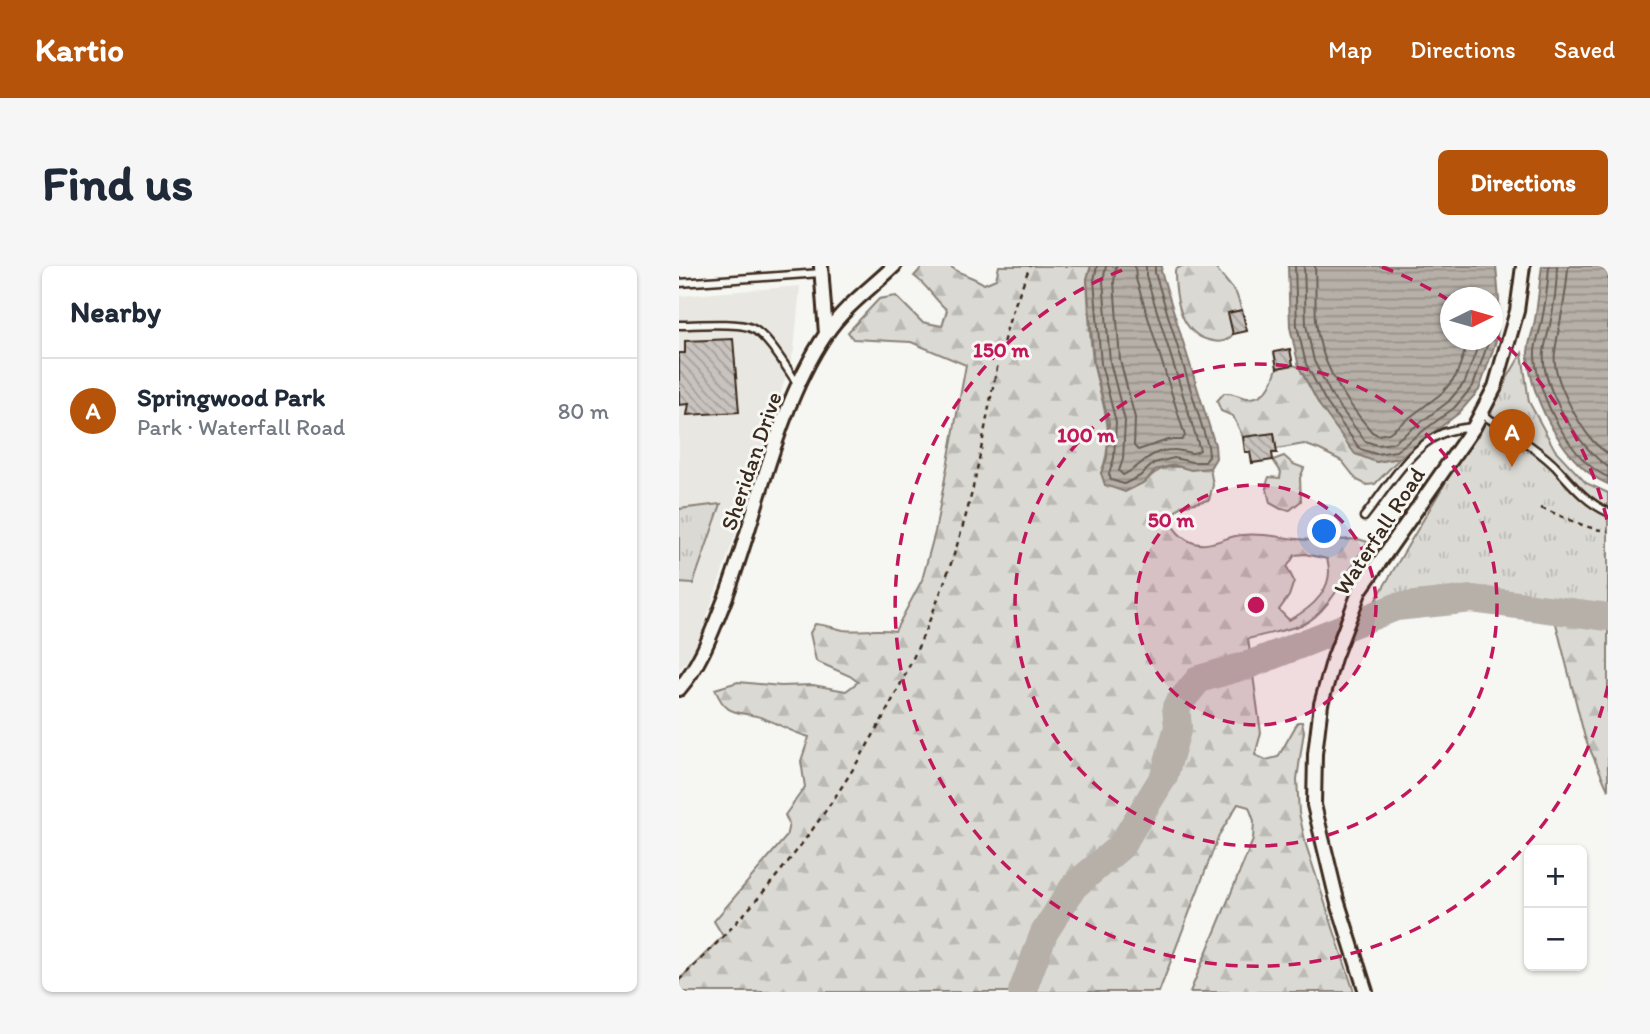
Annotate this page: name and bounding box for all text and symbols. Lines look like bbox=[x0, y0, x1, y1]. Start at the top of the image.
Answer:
text: Kartio bbox=[35, 30, 124, 69]
text: Map bbox=[1328, 35, 1372, 64]
text: Directions bbox=[1410, 35, 1516, 64]
text: Saved bbox=[1554, 35, 1615, 64]
button: Directions bbox=[1438, 150, 1608, 215]
text: Find us bbox=[42, 153, 193, 212]
north arrow bbox=[1440, 287, 1503, 350]
text: Nearby bbox=[70, 293, 161, 330]
text: 150 m bbox=[973, 337, 1029, 362]
text: Springwood Park bbox=[137, 381, 325, 413]
street label: Sheridan Drive bbox=[714, 388, 788, 534]
text: A bbox=[86, 397, 100, 425]
text: 80 m bbox=[558, 397, 609, 425]
pin: A bbox=[1489, 409, 1535, 467]
text: Park · Waterfall Road bbox=[137, 413, 345, 441]
text: 100 m bbox=[1057, 422, 1115, 447]
street label: Waterfall Road bbox=[1327, 461, 1431, 600]
text: 50 m bbox=[1148, 507, 1195, 532]
your location bbox=[1307, 514, 1341, 548]
centre of rings bbox=[1244, 593, 1268, 617]
map controls bbox=[1524, 845, 1587, 971]
button: + bbox=[1524, 845, 1587, 908]
button: − bbox=[1524, 908, 1587, 971]

